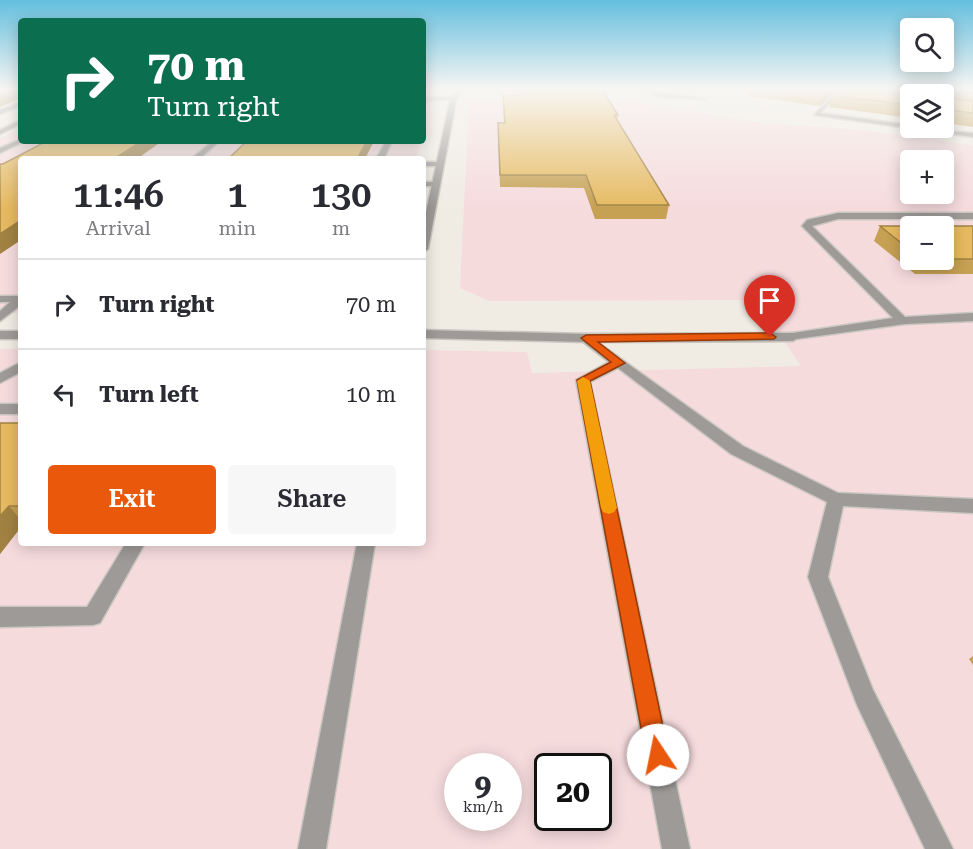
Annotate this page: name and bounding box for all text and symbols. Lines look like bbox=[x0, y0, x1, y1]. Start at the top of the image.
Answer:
map controls bbox=[900, 18, 954, 270]
button: search bbox=[900, 18, 954, 72]
text: 70 m bbox=[147, 41, 245, 90]
icon: right bbox=[48, 42, 126, 120]
button: layers bbox=[900, 84, 954, 138]
text: Turn right bbox=[147, 91, 280, 123]
button: + bbox=[900, 150, 954, 204]
text: 11:46 bbox=[73, 174, 164, 216]
text: 1 bbox=[227, 174, 247, 216]
text: 130 bbox=[311, 174, 371, 216]
text: Arrival bbox=[86, 216, 151, 240]
text: min bbox=[219, 216, 256, 240]
text: m bbox=[332, 216, 350, 240]
button: − bbox=[900, 216, 954, 270]
pin bbox=[744, 275, 795, 337]
icon: arrive bbox=[753, 284, 786, 317]
icon: right bbox=[48, 288, 81, 321]
text: Turn right bbox=[99, 292, 214, 317]
text: 70 m bbox=[346, 292, 396, 317]
icon: left bbox=[48, 378, 81, 411]
text: Turn left bbox=[99, 382, 199, 407]
text: 10 m bbox=[346, 382, 396, 407]
button: Exit bbox=[48, 465, 216, 534]
button: Share bbox=[228, 465, 396, 534]
position arrow bbox=[626, 723, 690, 787]
speed limit sign: 20 bbox=[534, 753, 612, 831]
text: 9 bbox=[475, 767, 491, 802]
text: km/h bbox=[463, 798, 503, 816]

